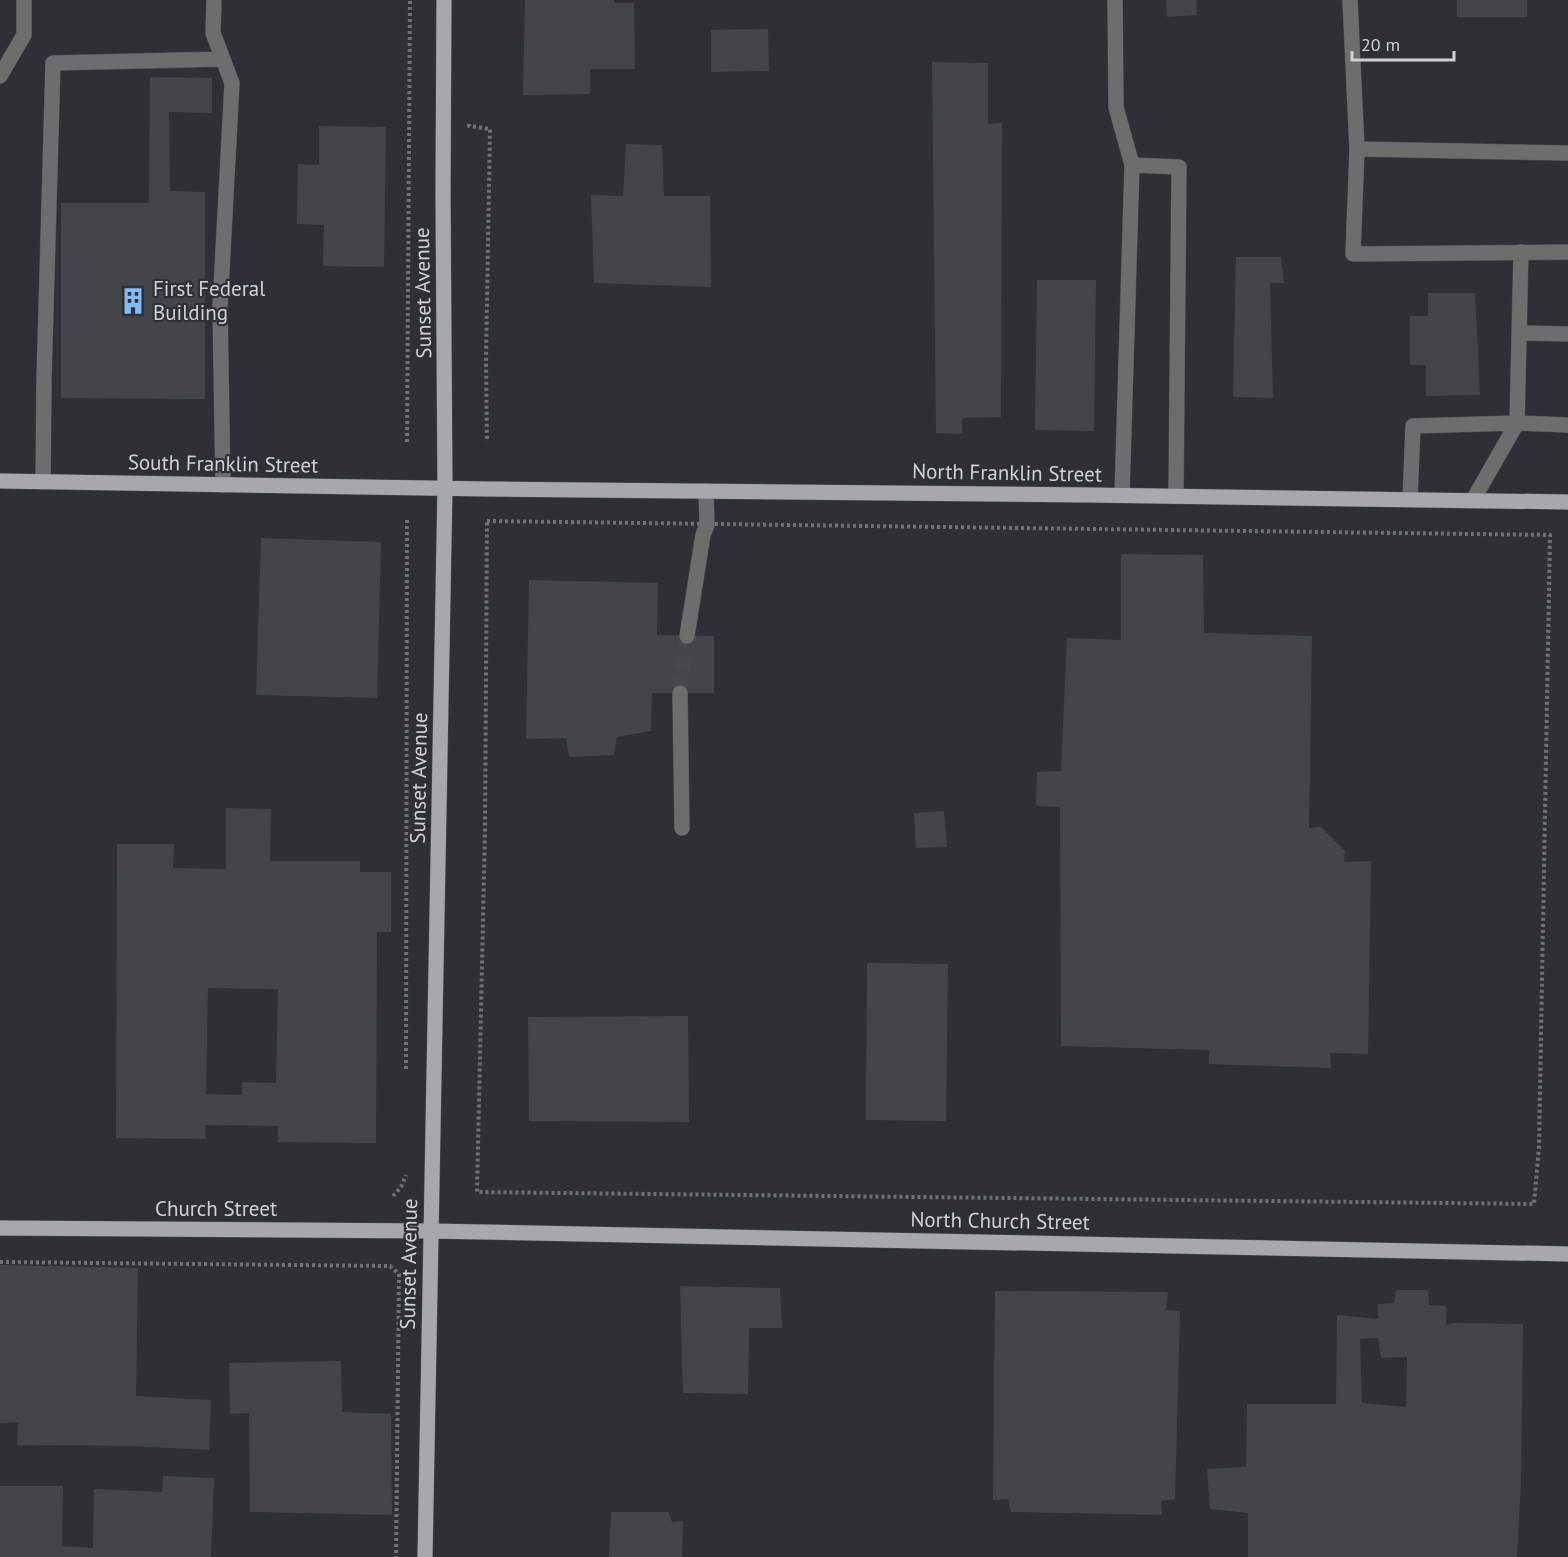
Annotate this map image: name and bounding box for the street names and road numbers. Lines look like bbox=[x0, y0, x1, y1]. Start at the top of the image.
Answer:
street label: Sunset Avenue bbox=[408, 227, 437, 359]
street label: South Franklin Street bbox=[128, 448, 318, 479]
street label: North Franklin Street bbox=[912, 457, 1102, 488]
street label: Sunset Avenue bbox=[404, 712, 433, 844]
street label: Church Street bbox=[155, 1195, 277, 1222]
street label: Sunset Avenue bbox=[394, 1198, 423, 1330]
street label: North Church Street bbox=[910, 1205, 1090, 1236]

